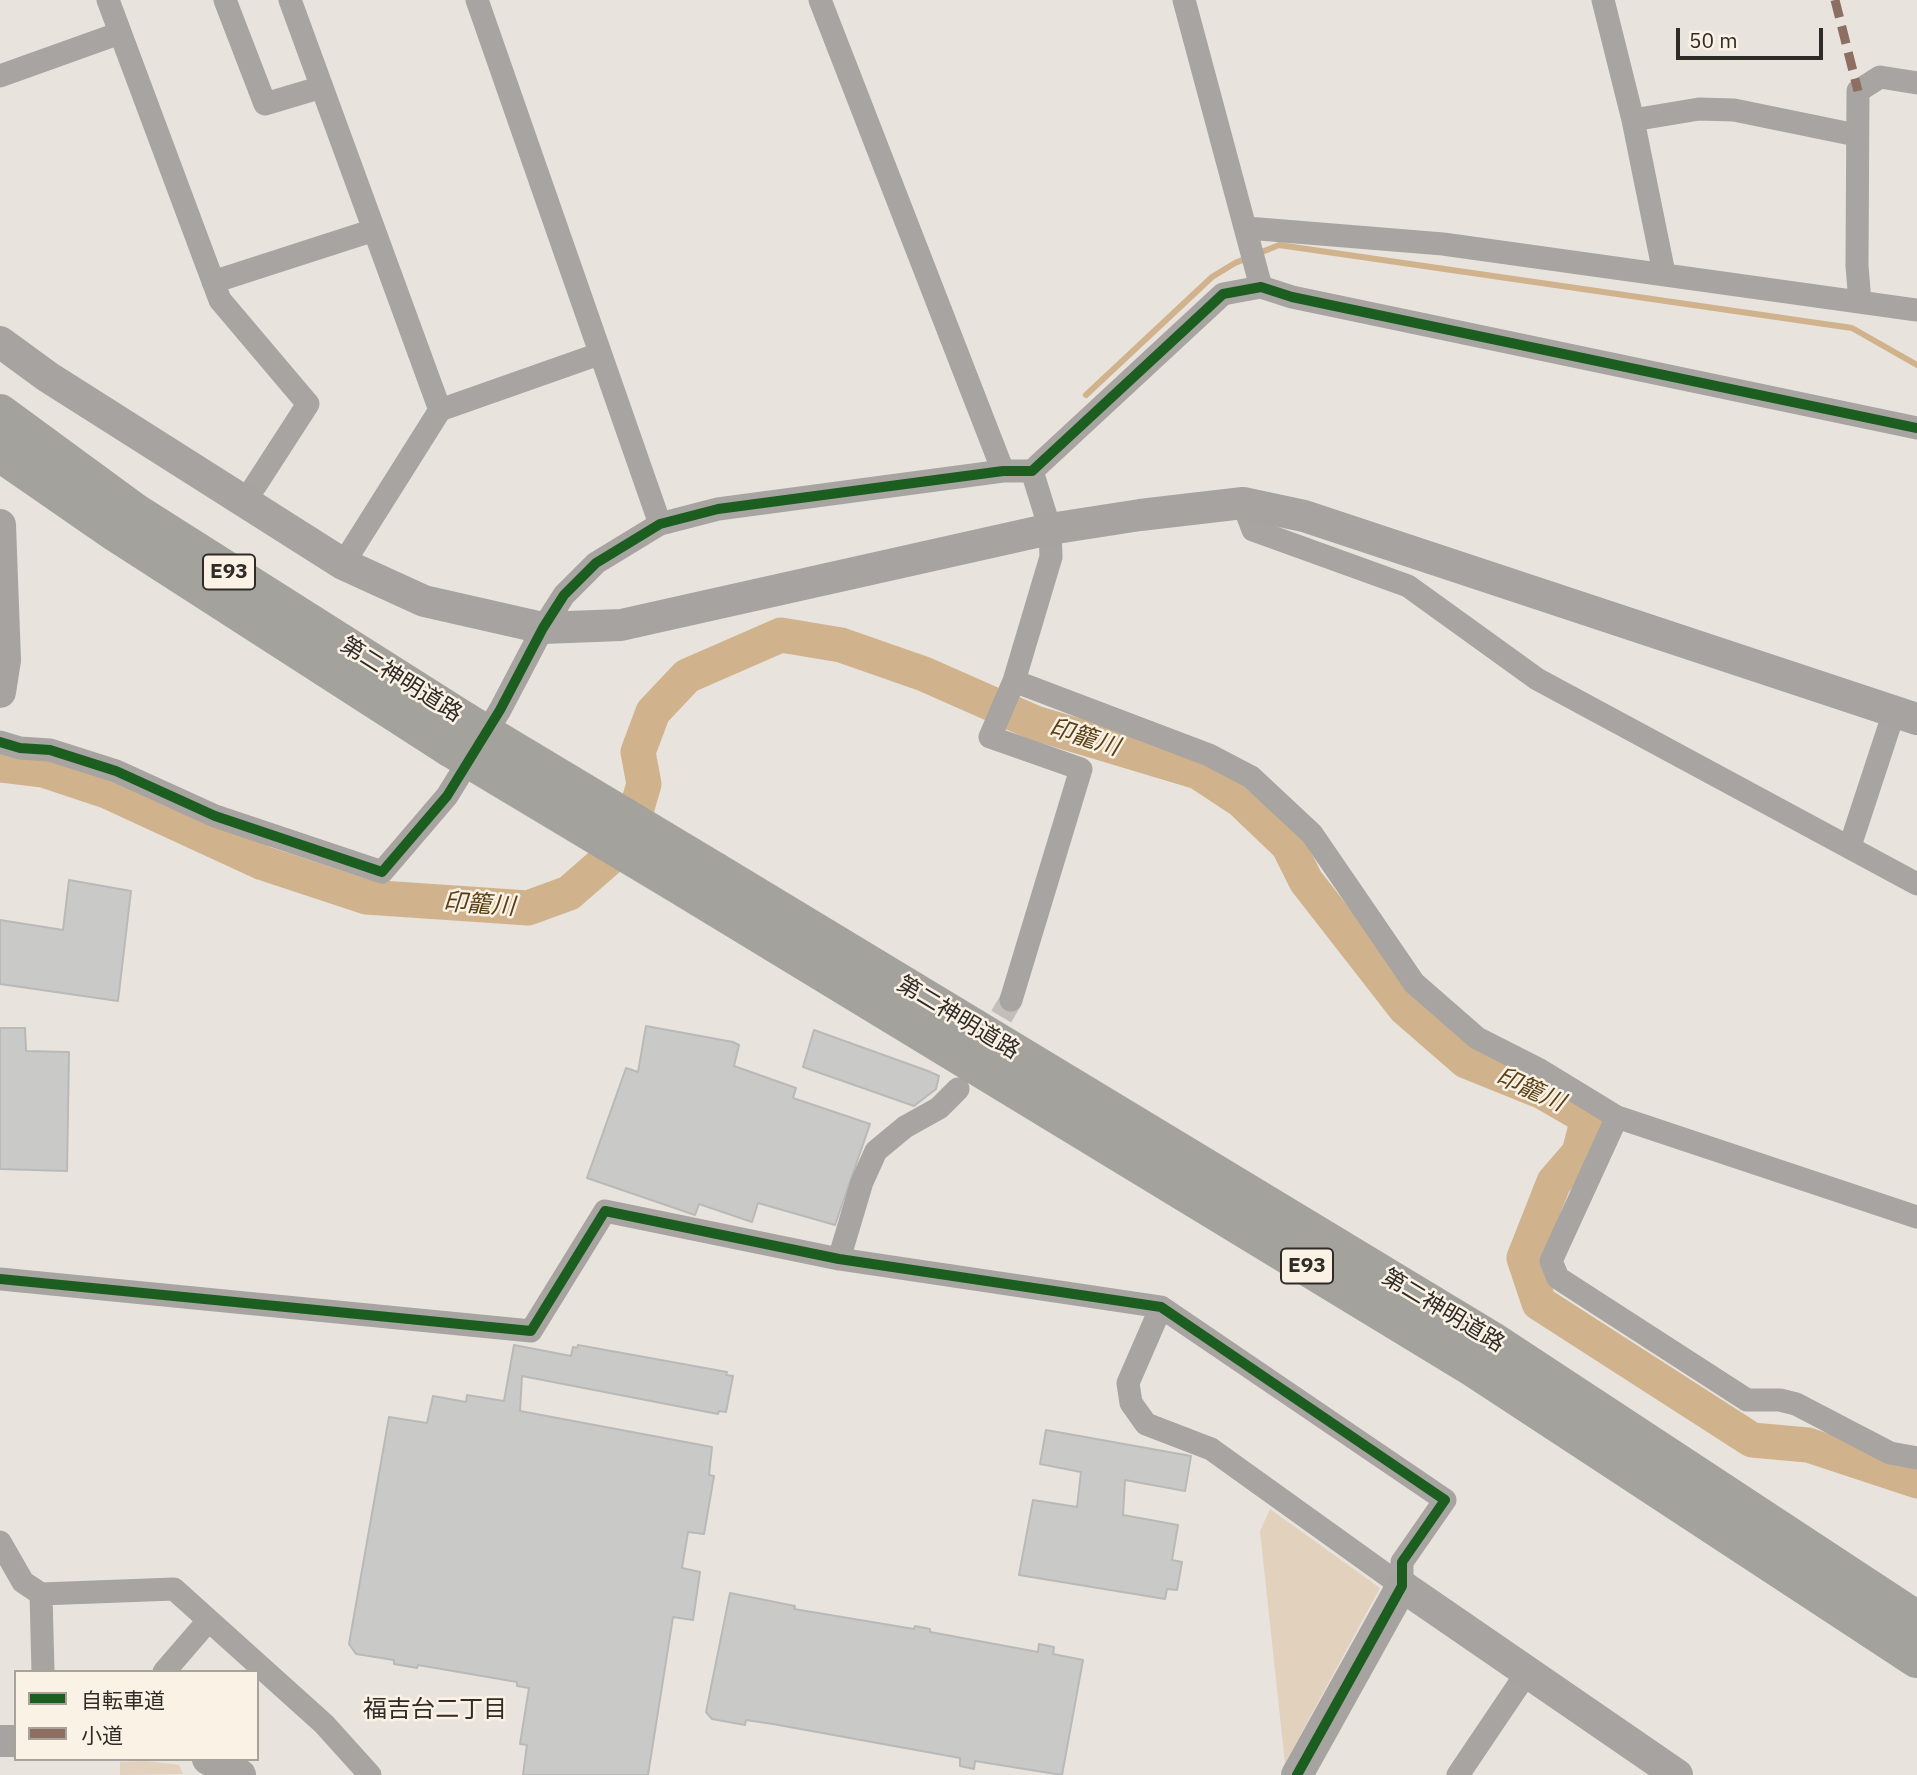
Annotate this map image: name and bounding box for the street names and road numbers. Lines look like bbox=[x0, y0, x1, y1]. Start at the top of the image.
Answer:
road number: E93 bbox=[203, 554, 255, 590]
street label: 第二神明道路 bbox=[335, 632, 467, 728]
street label: 第二神明道路 bbox=[892, 971, 1024, 1065]
road number: E93 bbox=[1281, 1248, 1333, 1284]
street label: 第二神明道路 bbox=[1377, 1264, 1509, 1358]

